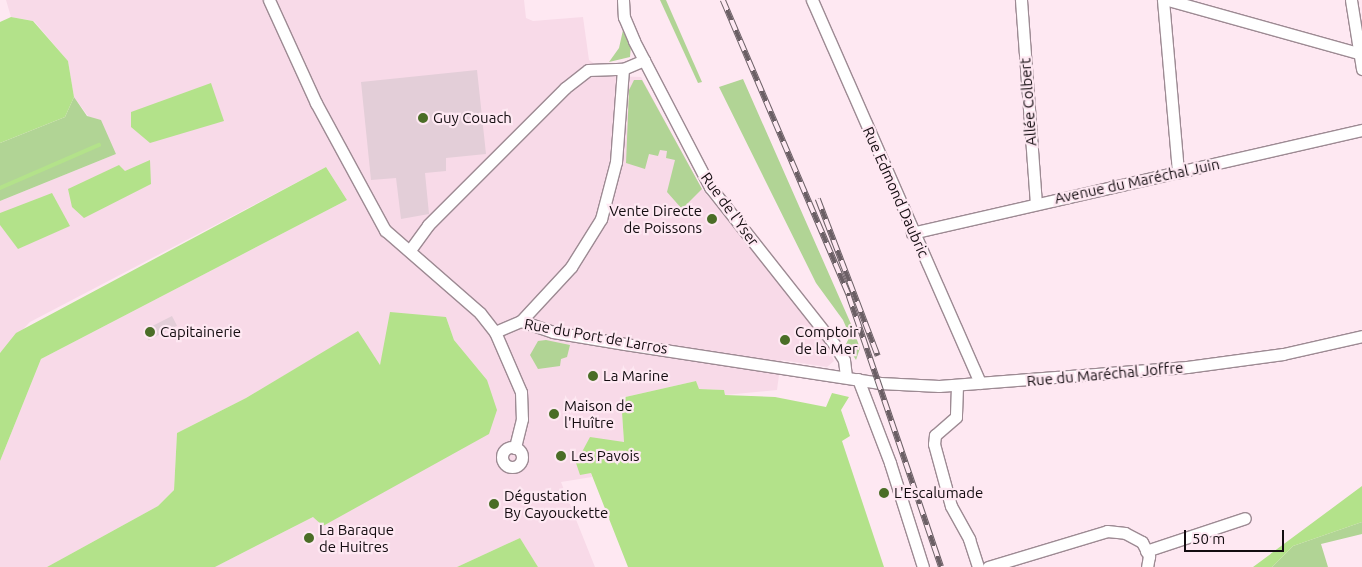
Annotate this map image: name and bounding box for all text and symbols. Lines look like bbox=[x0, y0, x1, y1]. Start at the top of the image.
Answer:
street label: Allée Colbert bbox=[1016, 57, 1040, 147]
place label: Guy Couach bbox=[433, 109, 512, 127]
marker: Guy Couach bbox=[417, 112, 429, 124]
street label: Rue Edmond Daubric bbox=[859, 124, 933, 260]
street label: Avenue du Maréchal Juin bbox=[1053, 155, 1221, 207]
street label: Rue de l'Yser bbox=[697, 169, 763, 249]
place label: Vente Directe de Poissons bbox=[609, 201, 702, 236]
marker: Vente Directe de Poissons bbox=[706, 213, 718, 225]
street label: Rue du Port de Larros bbox=[523, 315, 669, 357]
place label: Comptoir de la Mer bbox=[795, 322, 859, 357]
place label: Capitainerie bbox=[160, 323, 241, 341]
marker: Capitainerie bbox=[144, 326, 156, 338]
marker: Comptoir de la Mer bbox=[779, 334, 791, 346]
street label: Rue du Maréchal Joffre bbox=[1026, 358, 1184, 390]
place label: La Marine bbox=[603, 367, 669, 385]
marker: La Marine bbox=[587, 370, 599, 382]
place label: Maison de l'Huître bbox=[564, 396, 633, 431]
marker: Maison de l'Huître bbox=[548, 408, 560, 420]
place label: Les Pavois bbox=[571, 447, 640, 465]
marker: Les Pavois bbox=[555, 450, 567, 462]
place label: L'Escalumade bbox=[894, 484, 983, 502]
place label: Dégustation By Cayouckette bbox=[504, 486, 608, 521]
marker: L'Escalumade bbox=[878, 487, 890, 499]
marker: Dégustation By Cayouckette bbox=[488, 498, 500, 510]
place label: La Baraque de Huitres bbox=[319, 520, 394, 555]
scale bar bbox=[1187, 520, 1287, 552]
text: 50 m bbox=[1192, 530, 1225, 547]
marker: La Baraque de Huitres bbox=[303, 532, 315, 544]

